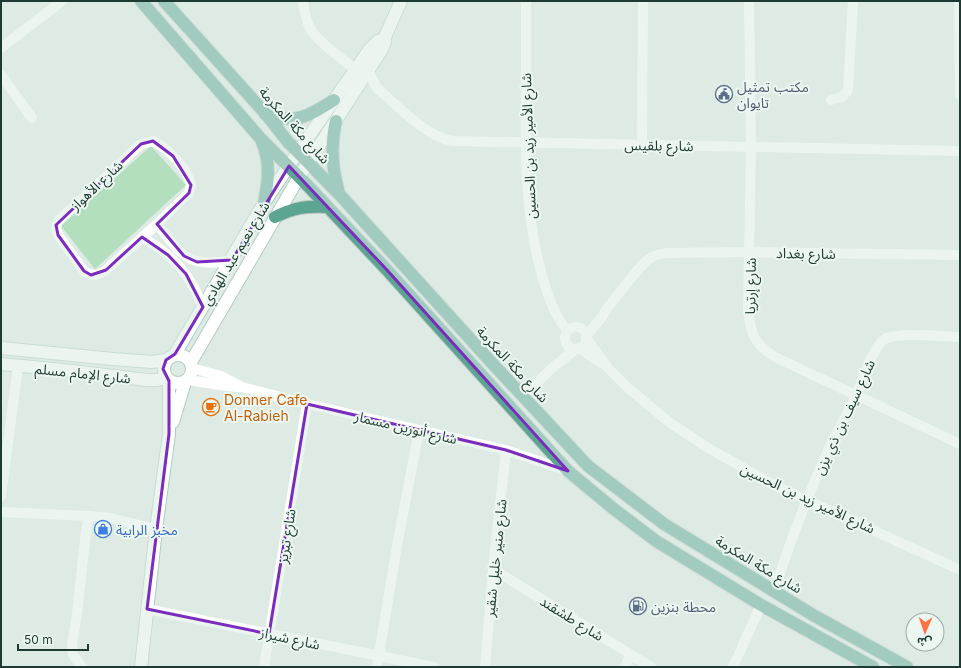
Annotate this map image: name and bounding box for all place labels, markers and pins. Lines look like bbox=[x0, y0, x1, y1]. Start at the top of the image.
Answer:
place label: مكتب تمثيل تايوان bbox=[737, 78, 809, 112]
public building icon: مكتب تمثيل تايوان bbox=[714, 84, 734, 104]
place label: Donner Cafe Al-Rabieh bbox=[224, 391, 307, 424]
cafe icon: Donner Cafe Al-Rabieh bbox=[201, 397, 221, 417]
shop icon: مخبز الرابية bbox=[93, 519, 113, 539]
place label: مخبز الرابية bbox=[116, 521, 178, 539]
fuel station icon: محطة بنزين bbox=[628, 596, 648, 616]
place label: محطة بنزين bbox=[651, 598, 716, 616]

